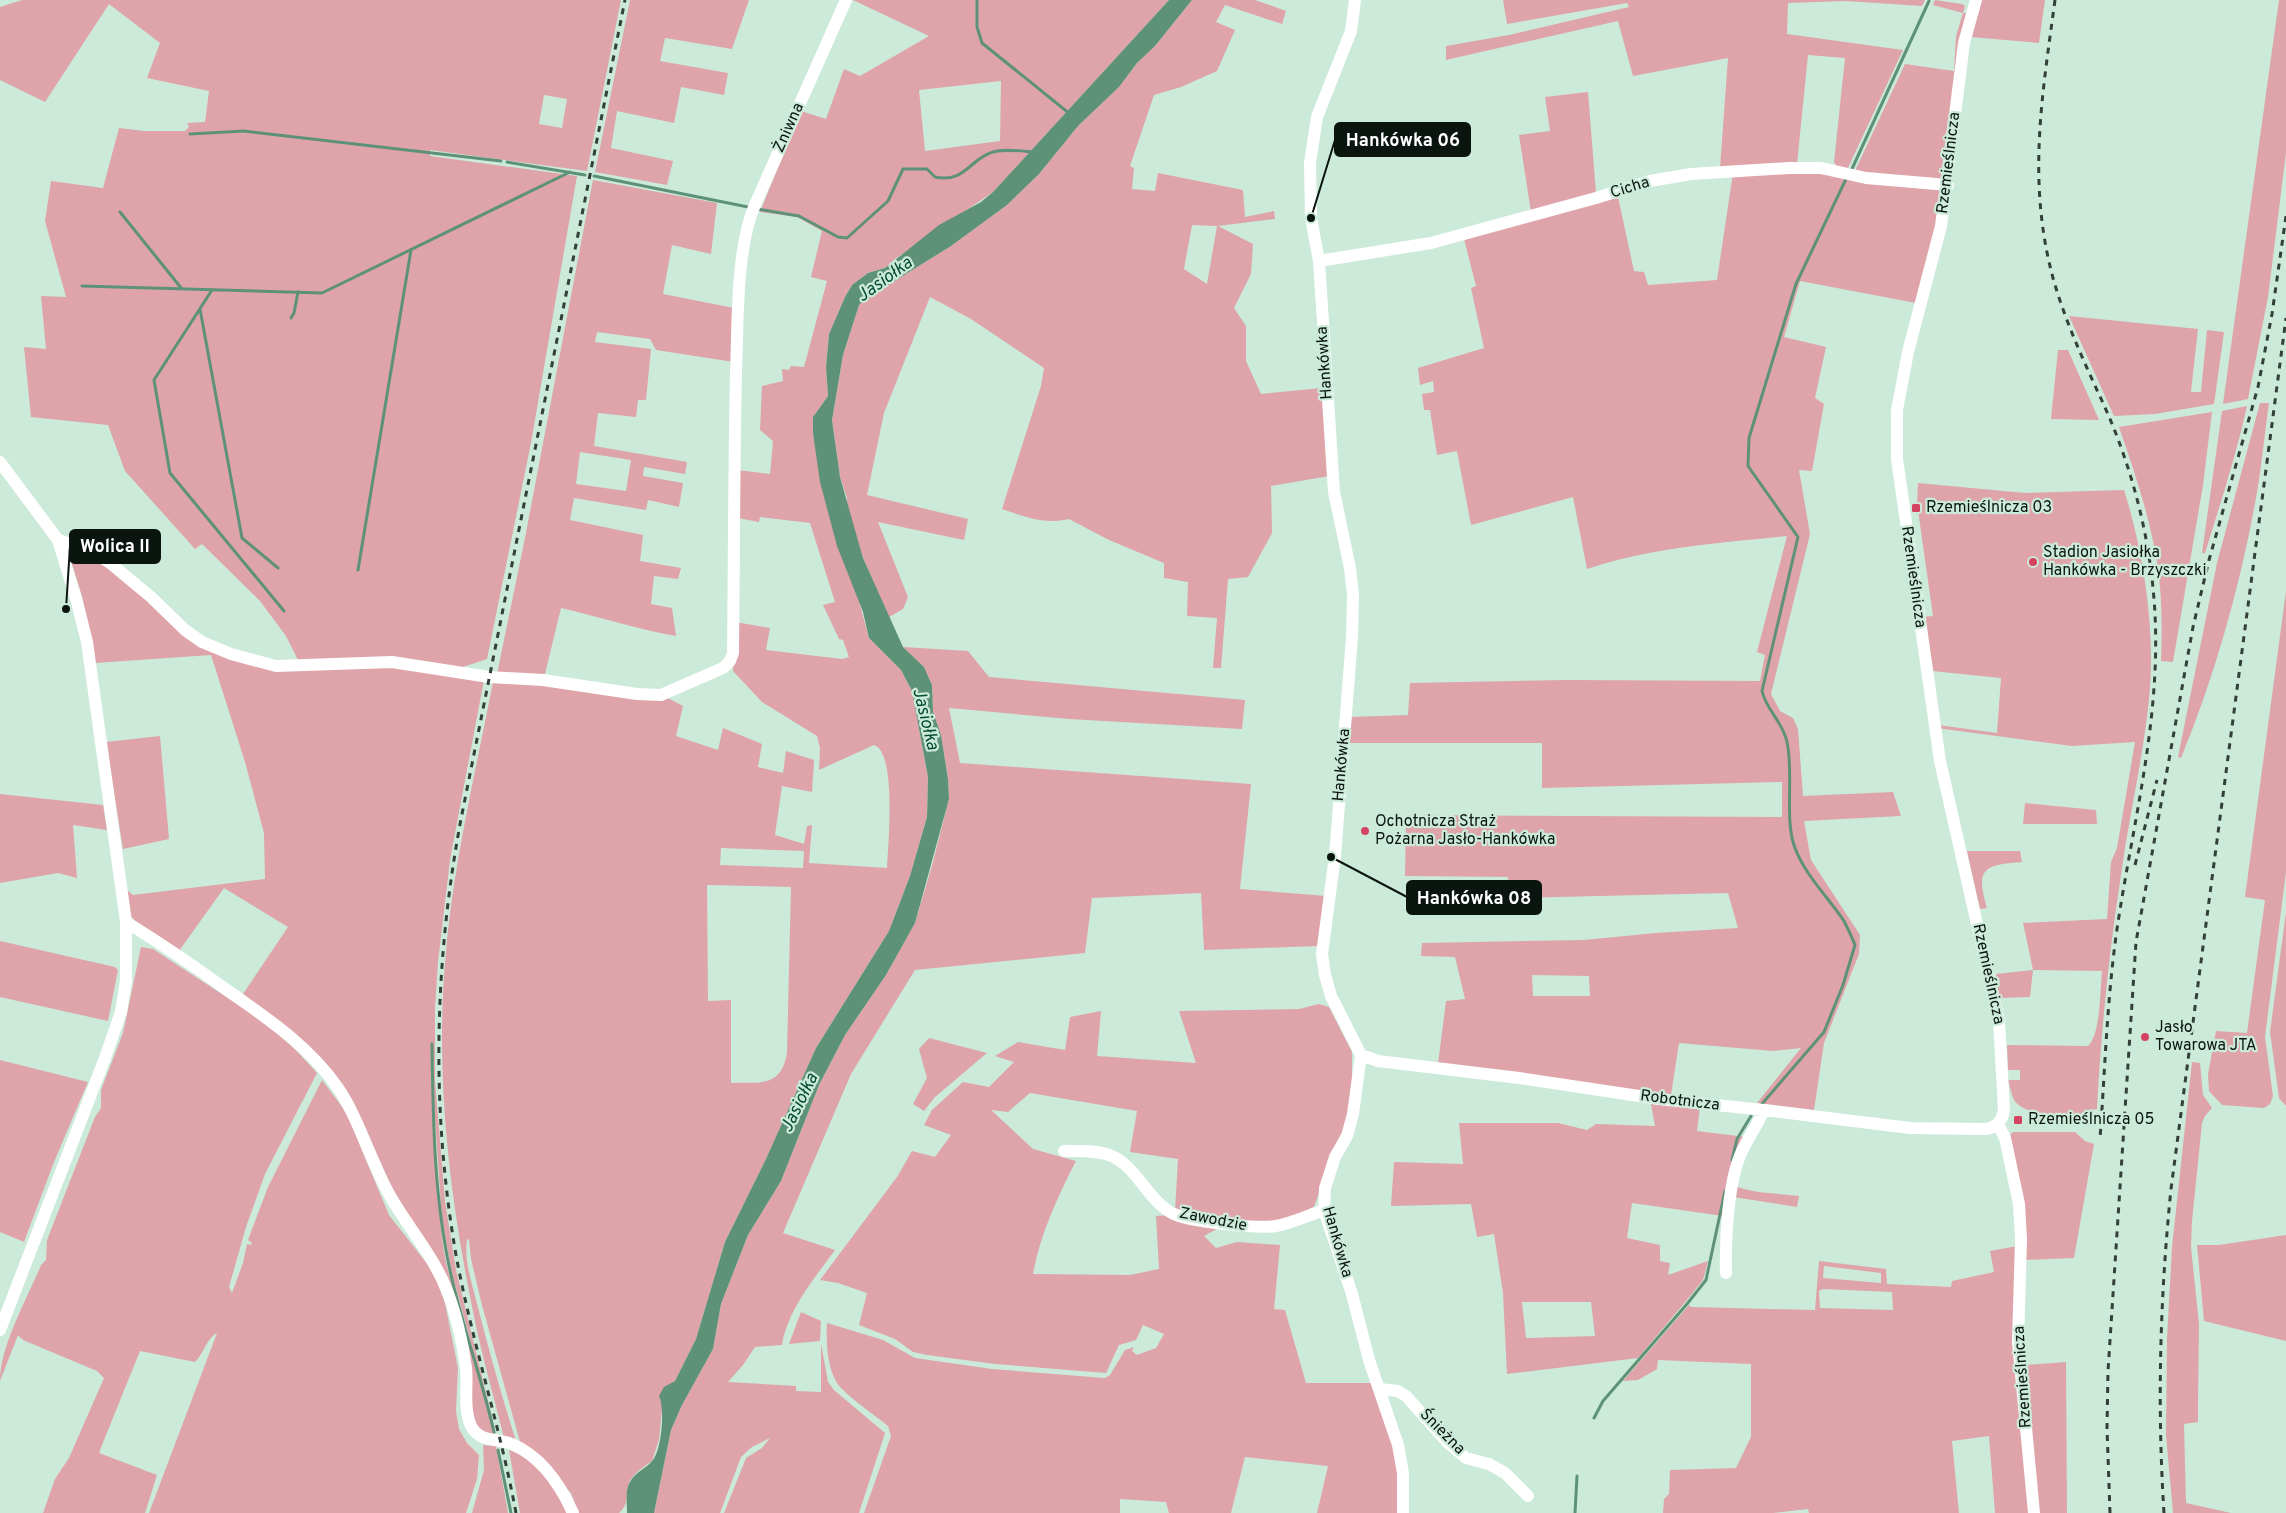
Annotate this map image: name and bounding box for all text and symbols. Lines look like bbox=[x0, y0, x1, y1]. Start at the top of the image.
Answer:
street label: Żniwna bbox=[768, 100, 809, 156]
street label: Rzemieślnicza bbox=[1933, 111, 1965, 215]
callout: Hankówka 06 bbox=[1335, 123, 1470, 156]
text: Hankówka 06 bbox=[1346, 130, 1460, 153]
street label: Cicha bbox=[1608, 173, 1652, 203]
water label: Jasiołka bbox=[853, 252, 918, 308]
street label: Hankówka bbox=[1312, 326, 1338, 400]
place label: Rzemieślnicza 03 bbox=[1926, 498, 2052, 518]
marker: Rzemieślnicza 03 bbox=[1910, 502, 1922, 514]
street label: Rzemieślnicza bbox=[1896, 525, 1930, 629]
callout: Wolica II bbox=[70, 530, 160, 563]
text: Wolica II bbox=[80, 536, 150, 559]
place label: Stadion Jasiołka Hankówka - Brzyszczki bbox=[2043, 543, 2207, 581]
marker: Stadion Jasiołka Hankówka - Brzyszczki bbox=[2027, 556, 2039, 568]
water label: Jasiołka bbox=[906, 686, 944, 753]
street label: Hankówka bbox=[1329, 728, 1355, 802]
place label: Ochotnicza Straż Pożarna Jasło-Hankówka bbox=[1375, 812, 1555, 850]
marker: Ochotnicza Straż Pożarna Jasło-Hankówka bbox=[1359, 825, 1371, 837]
callout: Hankówka 08 bbox=[1407, 881, 1541, 914]
text: Hankówka 08 bbox=[1417, 888, 1531, 911]
street label: Rzemieślnicza bbox=[1968, 922, 2008, 1026]
place label: Jasło Towarowa JTA bbox=[2155, 1018, 2257, 1056]
marker: Jasło Towarowa JTA bbox=[2139, 1031, 2151, 1043]
water label: Jasiołka bbox=[776, 1069, 824, 1136]
street label: Robotnicza bbox=[1639, 1086, 1721, 1116]
place label: Rzemieślnicza 05 bbox=[2028, 1110, 2154, 1130]
marker: Rzemieślnicza 05 bbox=[2012, 1114, 2024, 1126]
street label: Zawodzie bbox=[1177, 1204, 1249, 1236]
street label: Hankówka bbox=[1317, 1204, 1357, 1280]
street label: Rzemieślnicza bbox=[2009, 1325, 2037, 1429]
street label: Śnieżna bbox=[1415, 1403, 1471, 1459]

